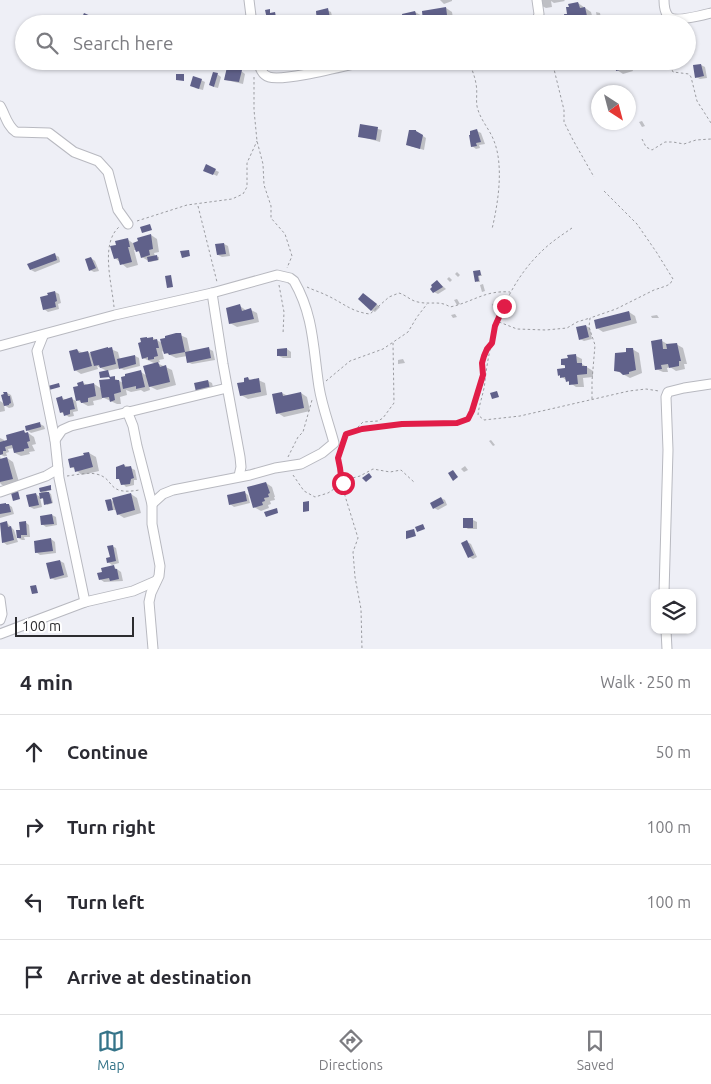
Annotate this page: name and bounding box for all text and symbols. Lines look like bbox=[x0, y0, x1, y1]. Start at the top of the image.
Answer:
search box bbox=[15, 15, 696, 70]
icon: search bbox=[33, 29, 61, 57]
text: Search here bbox=[73, 32, 173, 54]
north arrow bbox=[591, 85, 636, 130]
route end bbox=[493, 295, 516, 318]
route start bbox=[332, 472, 355, 495]
map controls bbox=[651, 589, 696, 634]
button: layers bbox=[651, 589, 696, 634]
scale bar bbox=[15, 614, 134, 637]
text: 100 m bbox=[22, 618, 61, 634]
text: 4 min bbox=[20, 670, 73, 694]
text: Walk · 250 m bbox=[600, 673, 691, 691]
icon: ahead bbox=[20, 738, 48, 766]
text: Continue bbox=[67, 741, 148, 763]
text: 50 m bbox=[655, 743, 691, 761]
icon: right bbox=[20, 813, 48, 841]
text: Turn right bbox=[67, 816, 155, 838]
text: 100 m bbox=[646, 818, 691, 836]
icon: left bbox=[20, 888, 48, 916]
text: Turn left bbox=[67, 891, 145, 913]
text: 100 m bbox=[646, 893, 691, 911]
icon: arrive bbox=[20, 963, 48, 991]
text: Arrive at destination bbox=[67, 966, 252, 988]
tab: Map bbox=[97, 1027, 125, 1073]
tab: Directions bbox=[319, 1027, 383, 1073]
tab: Saved bbox=[577, 1027, 614, 1073]

